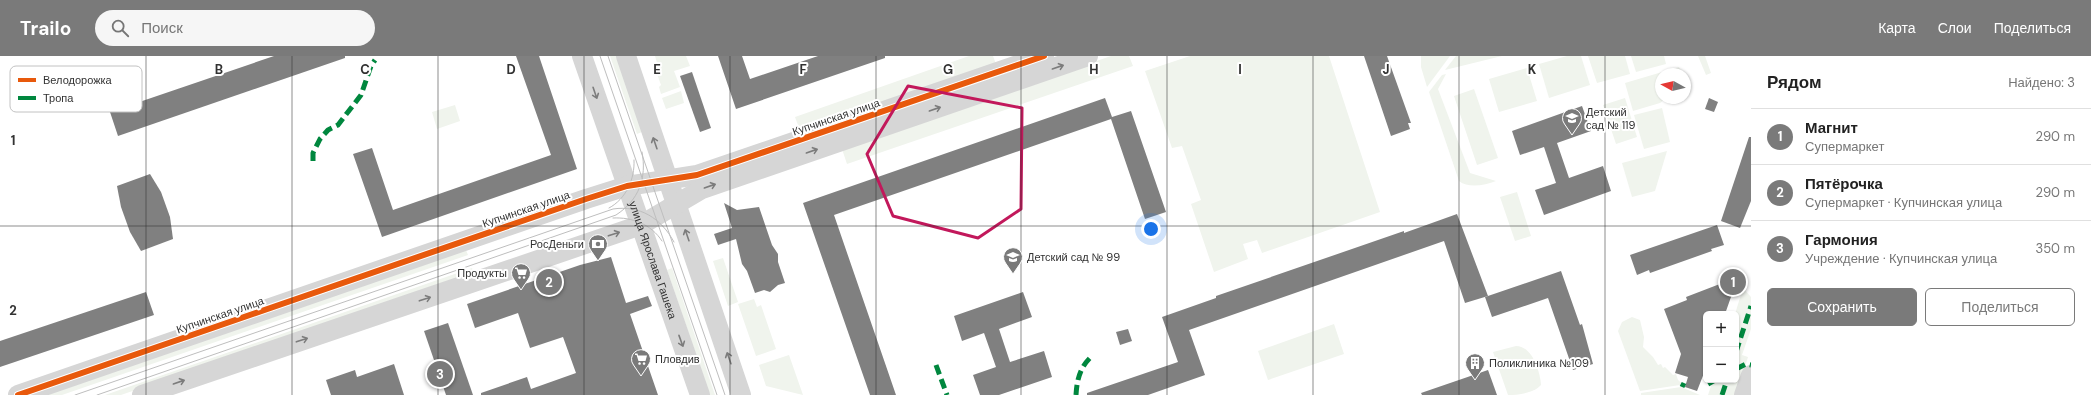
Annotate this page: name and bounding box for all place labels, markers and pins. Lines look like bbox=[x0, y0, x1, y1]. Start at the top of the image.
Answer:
place label: Детский сад № 119 bbox=[1586, 105, 1636, 132]
school or university icon: Детский сад № 119 bbox=[1561, 107, 1583, 135]
bank icon: РосДеньги bbox=[587, 233, 609, 261]
place label: РосДеньги bbox=[530, 237, 584, 251]
school or university icon: Детский сад № 99 bbox=[1002, 246, 1024, 274]
place label: Детский сад № 99 bbox=[1027, 250, 1120, 264]
supermarket icon: Продукты bbox=[510, 262, 532, 290]
place label: Продукты bbox=[457, 266, 507, 280]
pin: 2 bbox=[536, 267, 562, 297]
pin: 1 bbox=[1720, 267, 1746, 297]
supermarket icon: Пловдив bbox=[630, 348, 652, 376]
place label: Пловдив bbox=[655, 352, 700, 366]
building icon: Поликлиника №109 bbox=[1464, 352, 1486, 380]
place label: Поликлиника №109 bbox=[1489, 356, 1589, 370]
pin: 3 bbox=[427, 359, 453, 389]

